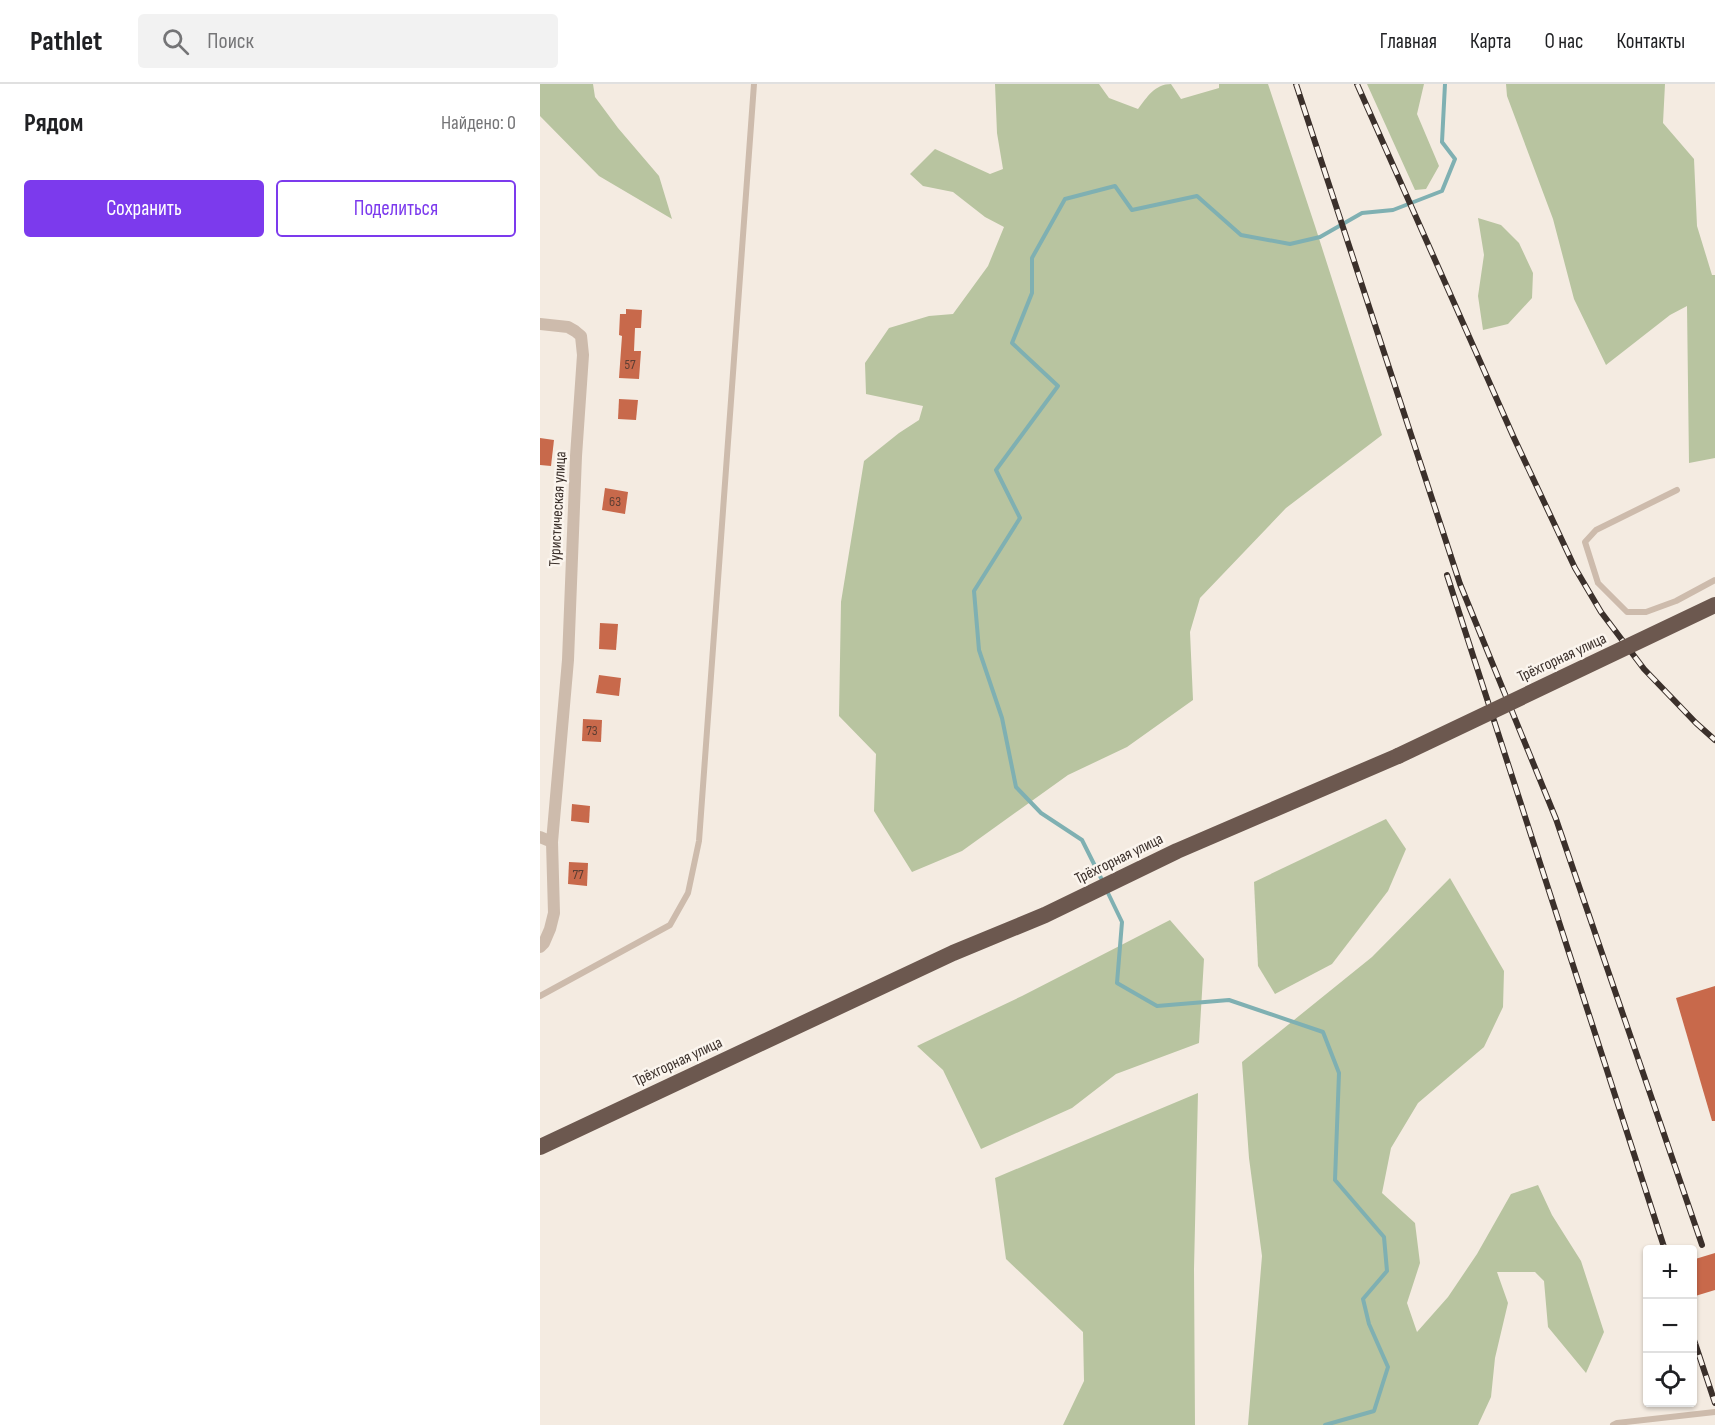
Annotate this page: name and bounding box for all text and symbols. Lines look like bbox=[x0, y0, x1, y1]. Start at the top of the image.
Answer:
search box bbox=[138, 14, 558, 68]
text: Pathlet bbox=[30, 25, 102, 58]
icon: search bbox=[159, 25, 192, 58]
text: Поиск bbox=[207, 28, 254, 55]
text: Главная bbox=[1380, 29, 1437, 54]
text: Карта bbox=[1470, 29, 1511, 54]
text: О нас bbox=[1544, 29, 1583, 54]
text: Контакты bbox=[1616, 29, 1685, 54]
text: Рядом bbox=[24, 108, 83, 139]
text: Найдено: 0 bbox=[441, 111, 516, 135]
button: Сохранить bbox=[24, 180, 264, 237]
button: Поделиться bbox=[276, 180, 516, 237]
house number: 57 bbox=[624, 356, 636, 373]
street label: Туристическая улица bbox=[545, 451, 571, 567]
house number: 63 bbox=[609, 493, 621, 510]
street label: Трёхгорная улица bbox=[1515, 629, 1609, 687]
house number: 73 bbox=[586, 722, 598, 739]
street label: Трёхгорная улица bbox=[1072, 829, 1166, 889]
house number: 77 bbox=[572, 866, 584, 883]
street label: Трёхгорная улица bbox=[631, 1033, 725, 1091]
map controls bbox=[1643, 1245, 1697, 1407]
button: + bbox=[1643, 1245, 1697, 1299]
button: − bbox=[1643, 1299, 1697, 1353]
button: locate bbox=[1643, 1353, 1697, 1407]

